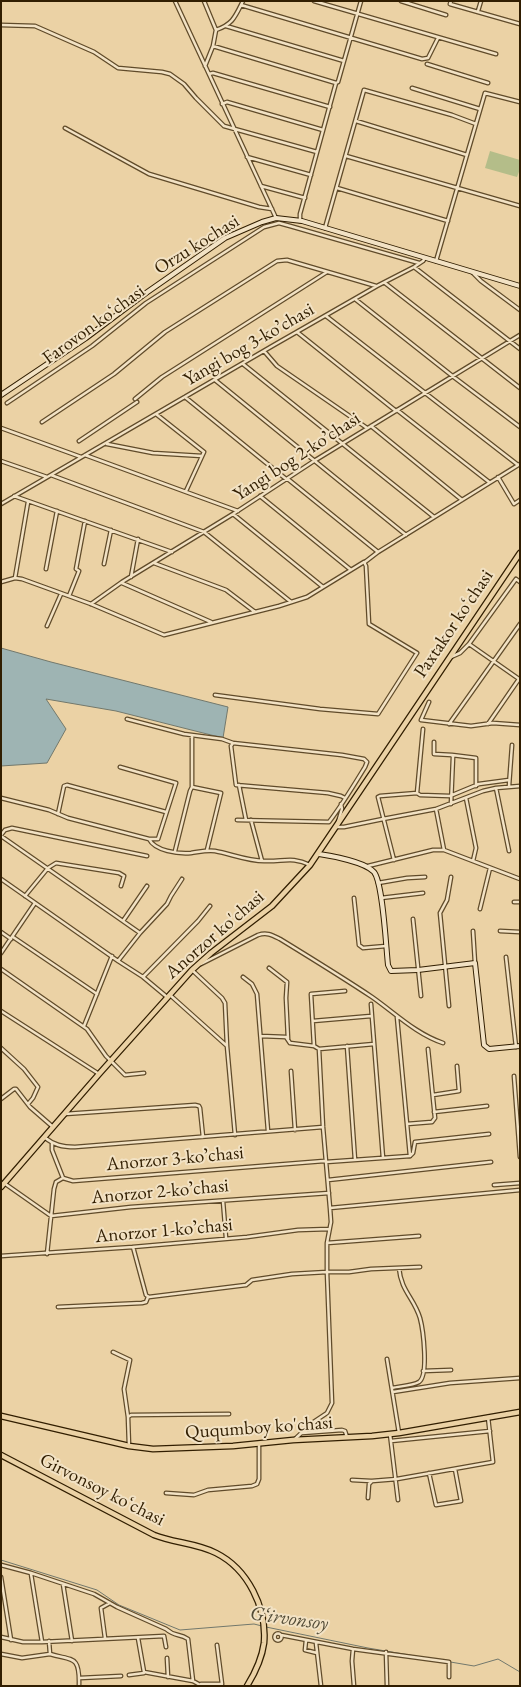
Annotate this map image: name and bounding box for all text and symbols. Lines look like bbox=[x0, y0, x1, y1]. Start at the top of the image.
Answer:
street label: Orzu kochasi bbox=[150, 210, 244, 280]
street label: Farovon koʻchasi bbox=[38, 280, 150, 370]
street label: Yangi bog 3-koʼchasi bbox=[180, 298, 318, 392]
street label: Yangi bog 2-koʼchasi bbox=[229, 407, 365, 507]
street label: Paxtakor koʻchasi bbox=[410, 566, 498, 682]
street label: Anorzor ko'chasi bbox=[161, 886, 269, 984]
street label: Аnorzor 3-koʼchasi bbox=[105, 1142, 245, 1176]
street label: Аnorzor 2-koʼchasi bbox=[90, 1175, 230, 1209]
street label: Аnorzor 1-koʼchasi bbox=[94, 1214, 234, 1248]
street label: Ququmboy ko'chasi bbox=[184, 1411, 334, 1445]
street label: Girvonsoy koʻchasi bbox=[36, 1449, 168, 1531]
water label: G‘irvonsoy bbox=[248, 1602, 330, 1636]

